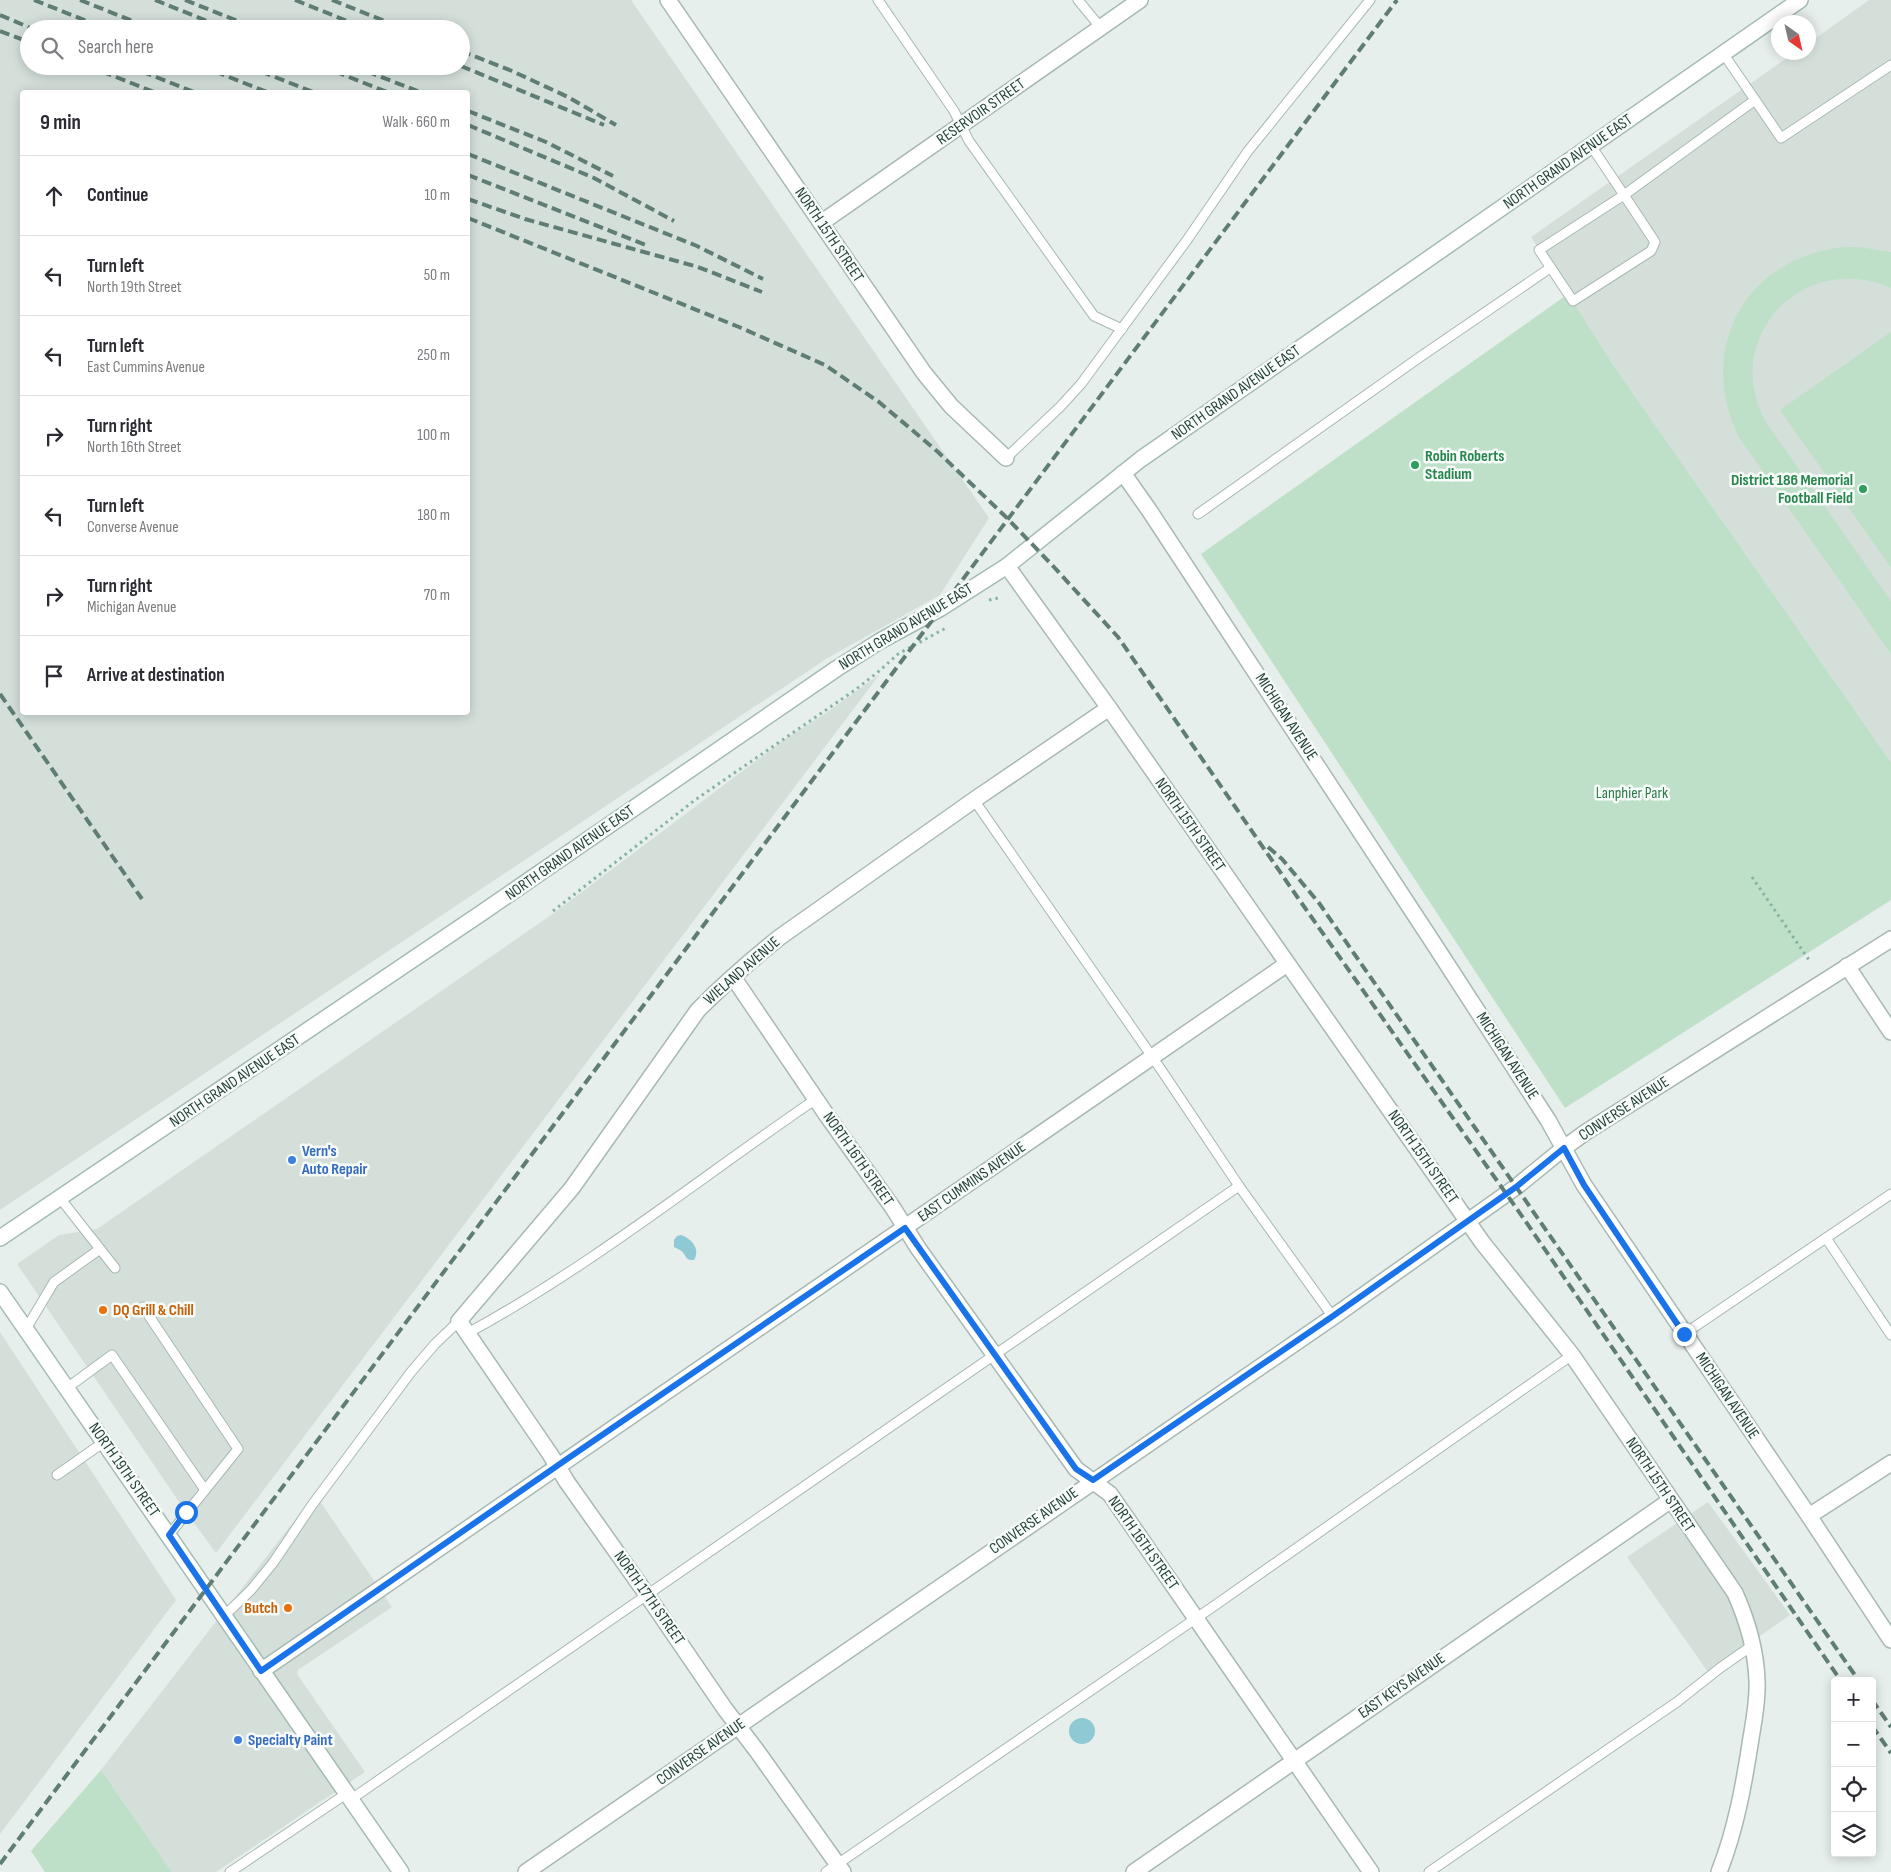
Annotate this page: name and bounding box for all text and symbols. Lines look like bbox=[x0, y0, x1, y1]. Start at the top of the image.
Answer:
north arrow bbox=[1771, 15, 1816, 60]
search box bbox=[20, 20, 470, 75]
icon: search bbox=[38, 34, 66, 62]
text: Search here bbox=[78, 36, 154, 59]
street label: RESERVOIR STREET bbox=[933, 74, 1029, 149]
text: 9 min bbox=[40, 110, 81, 135]
street label: NORTH GRAND AVENUE EAST bbox=[1500, 110, 1637, 214]
text: Walk · 660 m bbox=[383, 113, 450, 132]
icon: ahead bbox=[40, 182, 68, 210]
text: Continue bbox=[87, 184, 148, 207]
street label: NORTH 15TH STREET bbox=[790, 184, 868, 286]
text: 10 m bbox=[424, 186, 450, 205]
text: Turn left bbox=[87, 255, 144, 278]
icon: left bbox=[40, 262, 68, 290]
text: 50 m bbox=[424, 266, 450, 285]
text: North 19th Street bbox=[87, 278, 182, 297]
text: Turn left bbox=[87, 335, 144, 358]
street label: NORTH GRAND AVENUE EAST bbox=[1168, 341, 1305, 445]
icon: left bbox=[40, 342, 68, 370]
text: 250 m bbox=[417, 346, 450, 365]
text: East Cummins Avenue bbox=[87, 358, 205, 377]
text: Turn right bbox=[87, 415, 152, 438]
icon: right bbox=[40, 422, 68, 450]
text: 100 m bbox=[417, 426, 450, 445]
text: North 16th Street bbox=[87, 438, 182, 457]
place label: Robin Roberts Stadium bbox=[1425, 447, 1505, 484]
marker: Robin Roberts Stadium bbox=[1409, 459, 1421, 471]
place label: District 186 Memorial Football Field bbox=[1731, 471, 1853, 508]
marker: District 186 Memorial Football Field bbox=[1857, 483, 1869, 495]
text: Turn left bbox=[87, 495, 144, 518]
icon: left bbox=[40, 502, 68, 530]
text: 180 m bbox=[417, 506, 450, 525]
text: Converse Avenue bbox=[87, 518, 179, 537]
text: Turn right bbox=[87, 575, 152, 598]
street label: NORTH GRAND AVENUE EAST bbox=[836, 579, 977, 675]
icon: right bbox=[40, 582, 68, 610]
text: 70 m bbox=[424, 586, 450, 605]
text: Michigan Avenue bbox=[87, 598, 177, 617]
icon: arrive bbox=[40, 662, 68, 690]
text: Arrive at destination bbox=[87, 664, 225, 687]
street label: MICHIGAN AVENUE bbox=[1251, 670, 1321, 764]
street label: NORTH 15TH STREET bbox=[1151, 775, 1230, 876]
park label: Lanphier Park bbox=[1596, 784, 1668, 803]
street label: NORTH GRAND AVENUE EAST bbox=[502, 801, 639, 905]
street label: WIELAND AVENUE bbox=[700, 933, 784, 1009]
street label: MICHIGAN AVENUE bbox=[1472, 1009, 1542, 1103]
street label: NORTH GRAND AVENUE EAST bbox=[166, 1030, 304, 1132]
street label: CONVERSE AVENUE bbox=[1575, 1073, 1673, 1145]
street label: NORTH 15TH STREET bbox=[1384, 1107, 1463, 1208]
street label: NORTH 16TH STREET bbox=[819, 1108, 898, 1210]
street label: EAST CUMMINS AVENUE bbox=[914, 1138, 1030, 1226]
place label: Vern's Auto Repair bbox=[301, 1142, 367, 1179]
marker: Vern's Auto Repair bbox=[286, 1154, 298, 1166]
place label: DQ Grill & Chill bbox=[113, 1301, 194, 1320]
marker: DQ Grill & Chill bbox=[97, 1304, 109, 1316]
route end bbox=[1673, 1323, 1696, 1346]
street label: MICHIGAN AVENUE bbox=[1691, 1349, 1763, 1443]
street label: NORTH 19TH STREET bbox=[85, 1419, 164, 1521]
street label: NORTH 15TH STREET bbox=[1621, 1434, 1699, 1536]
street label: CONVERSE AVENUE bbox=[986, 1483, 1082, 1559]
street label: NORTH 16TH STREET bbox=[1104, 1492, 1183, 1594]
route start bbox=[175, 1501, 198, 1524]
street label: NORTH 17TH STREET bbox=[610, 1547, 689, 1649]
place label: Butch bbox=[244, 1599, 278, 1618]
marker: Butch bbox=[282, 1602, 294, 1614]
street label: EAST KEYS AVENUE bbox=[1355, 1649, 1449, 1723]
map controls bbox=[1831, 1677, 1876, 1857]
button: + bbox=[1831, 1677, 1876, 1722]
street label: CONVERSE AVENUE bbox=[653, 1714, 749, 1790]
button: − bbox=[1831, 1722, 1876, 1767]
place label: Specialty Paint bbox=[248, 1731, 333, 1750]
marker: Specialty Paint bbox=[232, 1734, 244, 1746]
button: locate bbox=[1831, 1767, 1876, 1812]
button: layers bbox=[1831, 1812, 1876, 1857]

